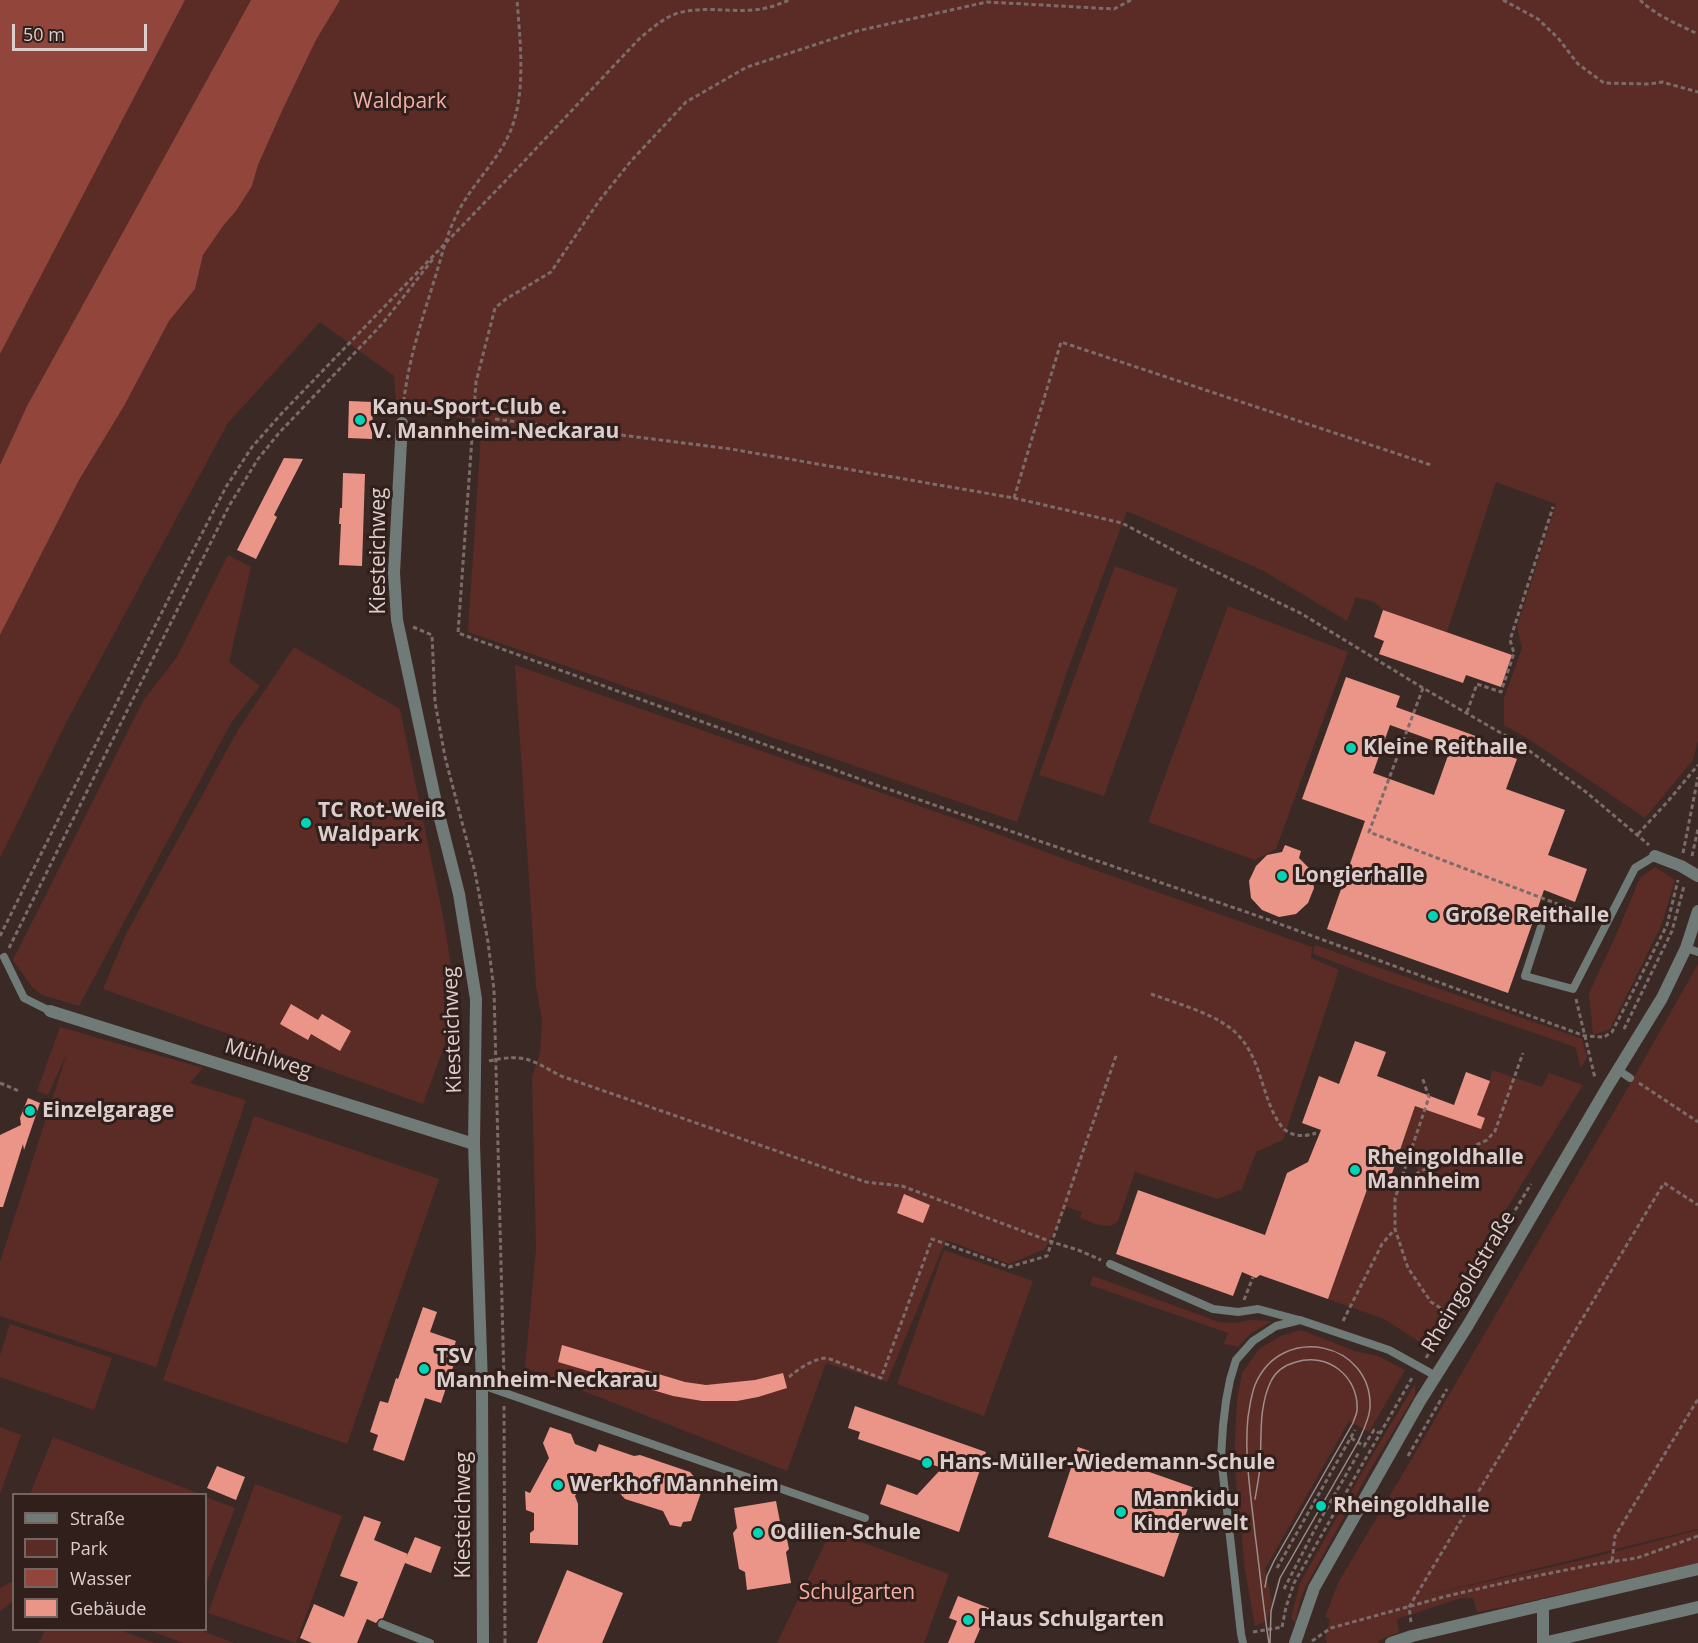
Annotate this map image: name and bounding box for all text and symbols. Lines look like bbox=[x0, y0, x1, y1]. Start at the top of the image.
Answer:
scale bar bbox=[15, 12, 150, 50]
text: 50 m bbox=[23, 22, 65, 46]
park label: Waldpark bbox=[353, 89, 447, 115]
place label: Kanu-Sport-Club e. V. Mannheim-Neckarau bbox=[372, 395, 619, 445]
marker: Kanu-Sport-Club e. V. Mannheim-Neckarau bbox=[353, 413, 367, 427]
street label: Kiesteichweg bbox=[366, 488, 392, 614]
place label: Kleine Reithalle bbox=[1363, 735, 1527, 761]
marker: Kleine Reithalle bbox=[1344, 741, 1358, 755]
place label: TC Rot-Weiß Waldpark bbox=[318, 798, 446, 848]
marker: TC Rot-Weiß Waldpark bbox=[299, 816, 313, 830]
place label: Longierhalle bbox=[1294, 863, 1425, 889]
marker: Longierhalle bbox=[1275, 869, 1289, 883]
place label: Große Reithalle bbox=[1445, 903, 1609, 929]
marker: Große Reithalle bbox=[1426, 909, 1440, 923]
street label: Kiesteichweg bbox=[438, 966, 468, 1094]
street label: Mühlweg bbox=[222, 1034, 314, 1084]
place label: Einzelgarage bbox=[42, 1098, 174, 1124]
marker: Einzelgarage bbox=[23, 1104, 37, 1118]
place label: Rheingoldhalle Mannheim bbox=[1367, 1145, 1524, 1195]
marker: Rheingoldhalle Mannheim bbox=[1348, 1163, 1362, 1177]
street label: Rheingoldstraße bbox=[1417, 1207, 1521, 1357]
place label: TSV Mannheim-Neckarau bbox=[436, 1344, 658, 1394]
marker: TSV Mannheim-Neckarau bbox=[417, 1362, 431, 1376]
place label: Hans-Müller-Wiedemann-Schule bbox=[939, 1450, 1275, 1476]
street label: Kiesteichweg bbox=[451, 1452, 477, 1578]
marker: Hans-Müller-Wiedemann-Schule bbox=[920, 1456, 934, 1470]
place label: Werkhof Mannheim bbox=[570, 1472, 779, 1498]
marker: Werkhof Mannheim bbox=[551, 1478, 565, 1492]
place label: Mannkidu Kinderwelt bbox=[1133, 1487, 1248, 1537]
legend bbox=[12, 1493, 207, 1631]
place label: Rheingoldhalle bbox=[1333, 1493, 1490, 1519]
marker: Rheingoldhalle bbox=[1314, 1499, 1328, 1513]
marker: Mannkidu Kinderwelt bbox=[1114, 1505, 1128, 1519]
text: Straße bbox=[70, 1506, 125, 1530]
place label: Odilien-Schule bbox=[770, 1520, 921, 1546]
marker: Odilien-Schule bbox=[751, 1526, 765, 1540]
text: Park bbox=[70, 1536, 108, 1560]
text: Wasser bbox=[70, 1566, 131, 1590]
park label: Schulgarten bbox=[799, 1580, 915, 1606]
text: Gebäude bbox=[70, 1596, 146, 1620]
place label: Haus Schulgarten bbox=[980, 1607, 1164, 1633]
marker: Haus Schulgarten bbox=[961, 1613, 975, 1627]

